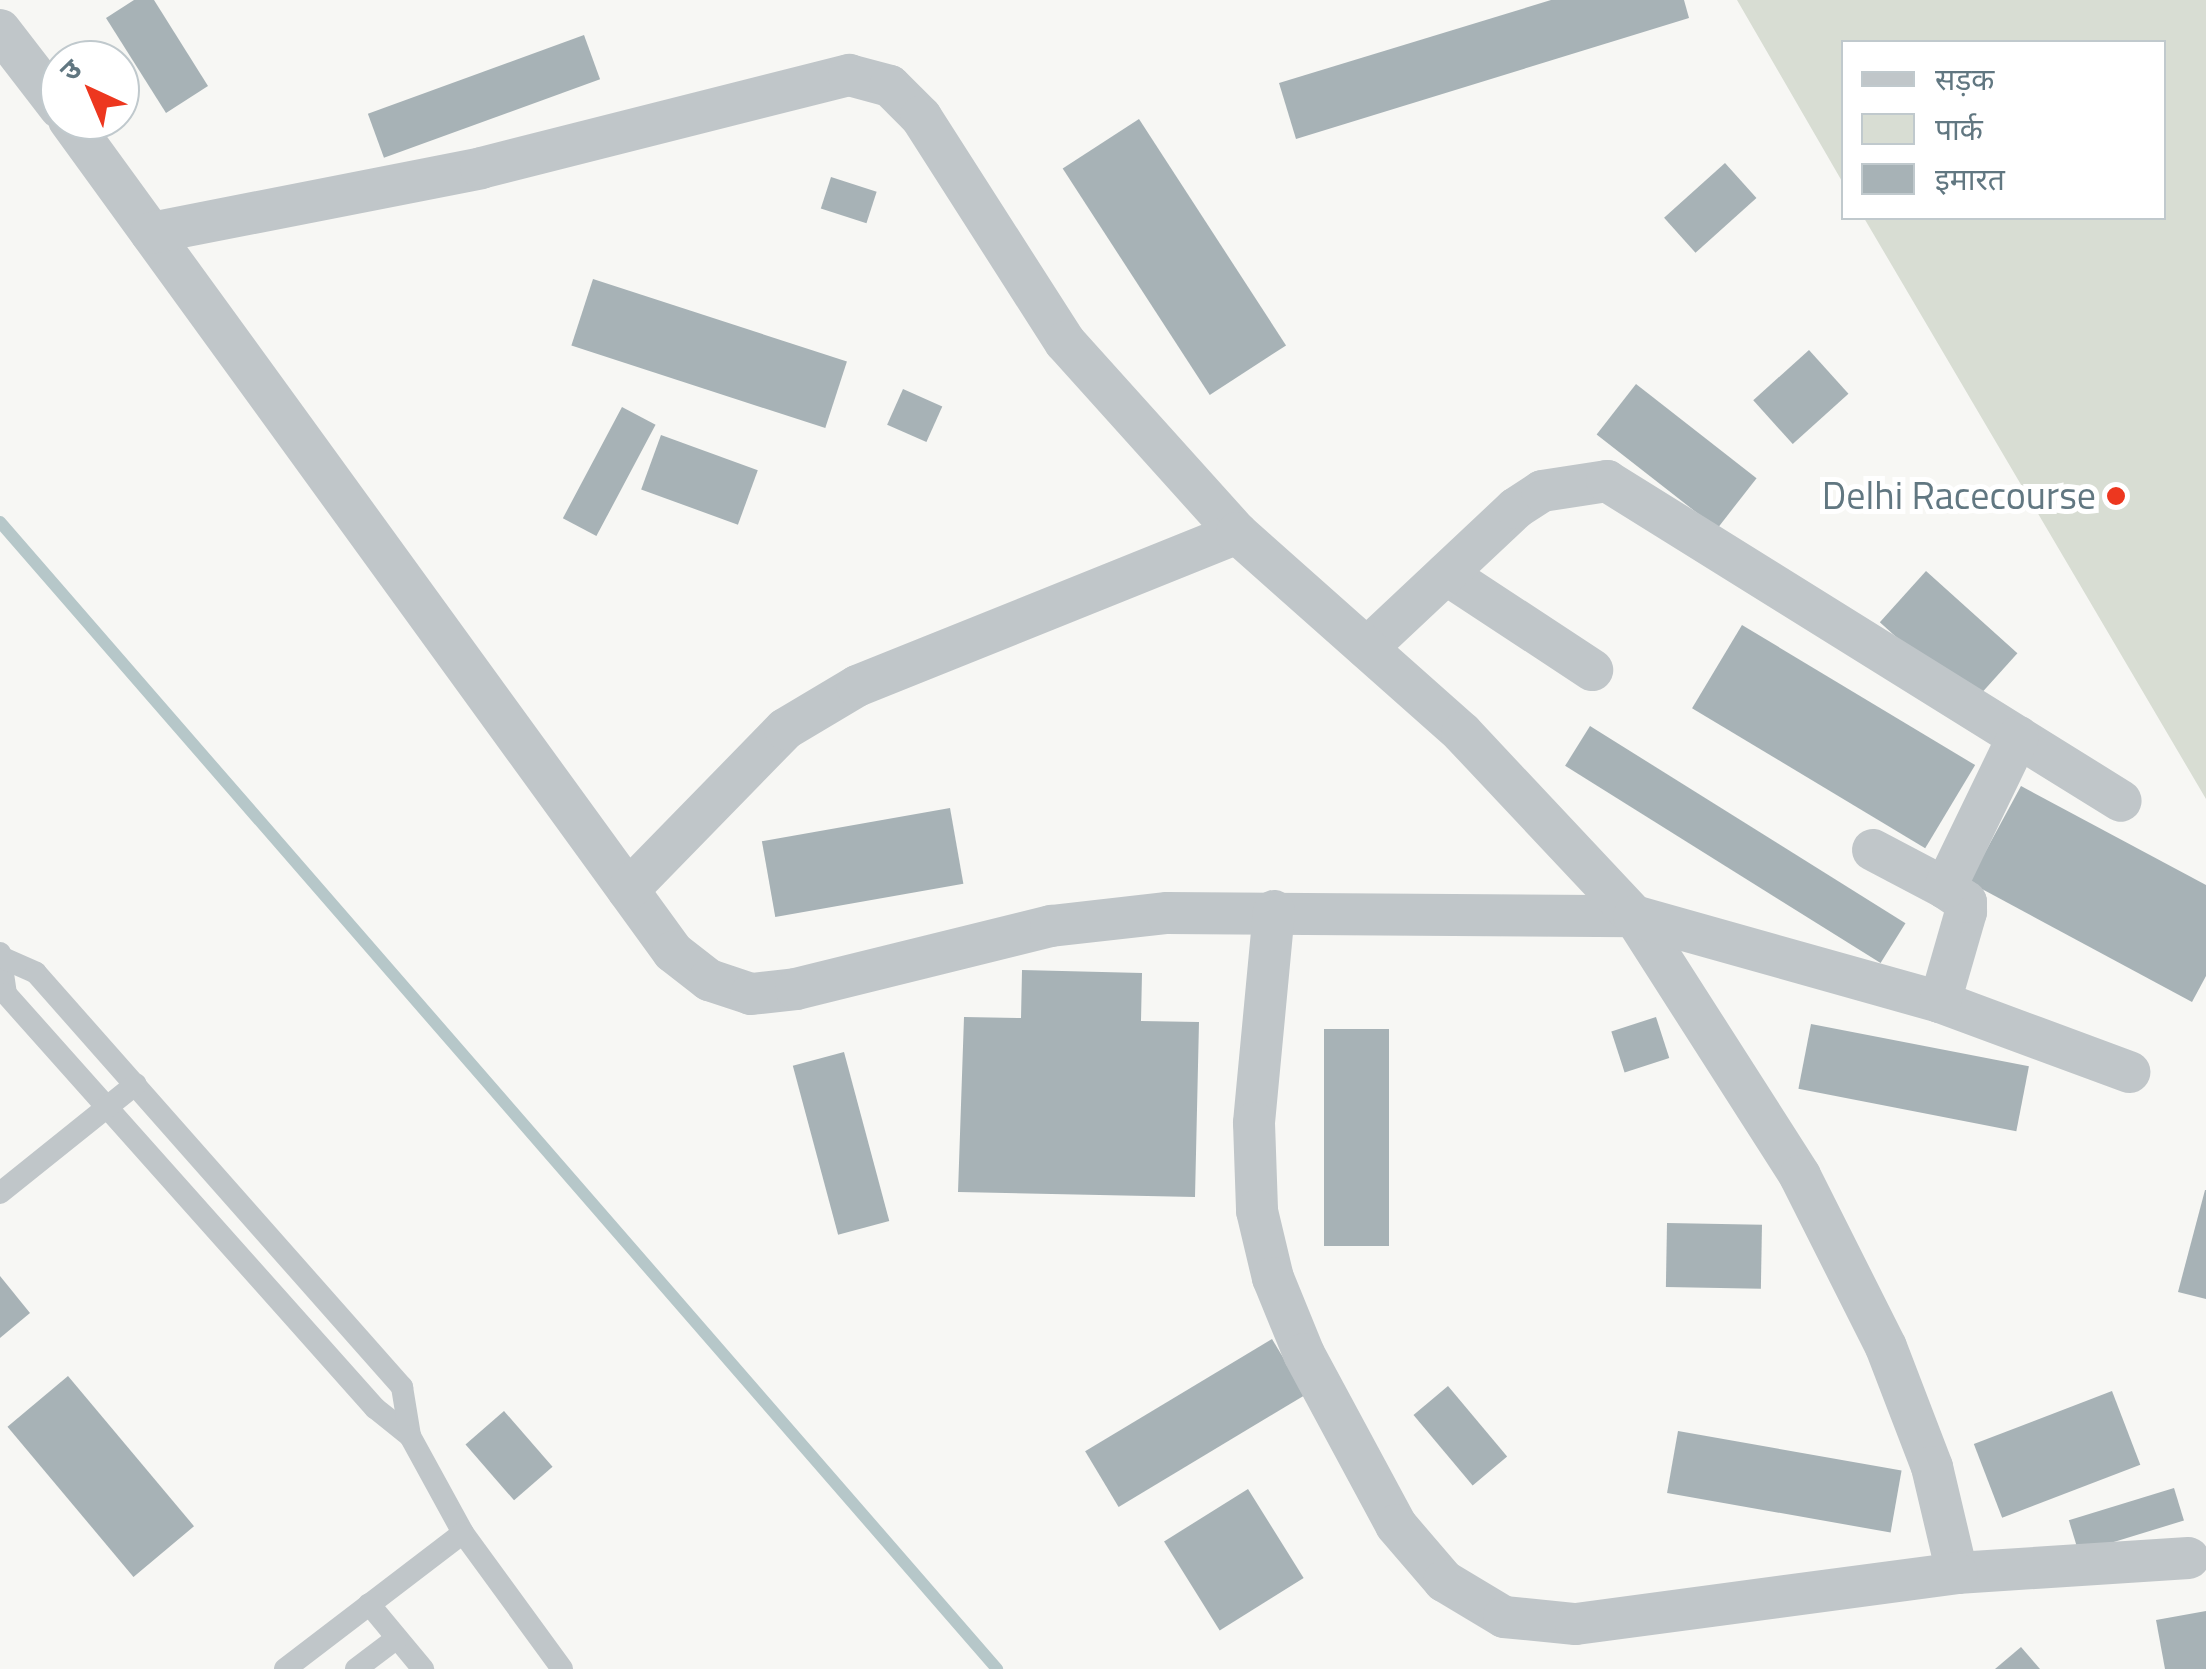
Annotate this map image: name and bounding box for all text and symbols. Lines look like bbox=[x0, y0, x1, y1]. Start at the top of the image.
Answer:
north arrow bbox=[40, 40, 140, 140]
legend bbox=[1841, 40, 2166, 220]
text: उ bbox=[49, 48, 91, 91]
text: सड़क bbox=[1935, 56, 1994, 102]
text: पार्क bbox=[1935, 106, 1983, 152]
text: इमारत bbox=[1935, 156, 2005, 202]
place label: Delhi Racecourse bbox=[1822, 473, 2096, 519]
marker: Delhi Racecourse bbox=[2105, 485, 2127, 507]

